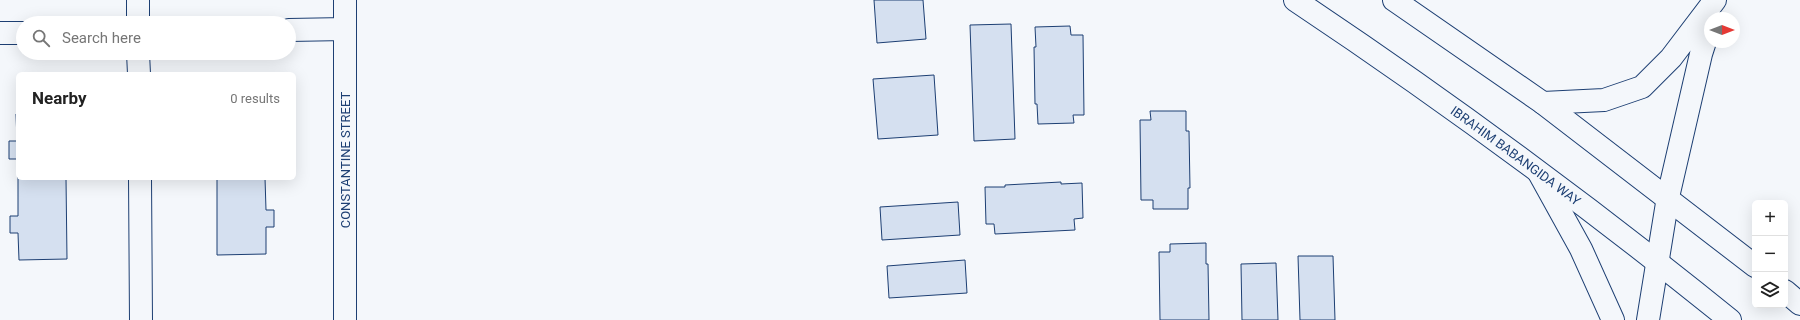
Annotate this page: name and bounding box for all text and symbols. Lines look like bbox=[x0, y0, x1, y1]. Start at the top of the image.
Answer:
north arrow bbox=[1704, 12, 1740, 48]
search box bbox=[16, 16, 296, 60]
icon: search bbox=[30, 27, 52, 49]
text: Search here bbox=[62, 29, 141, 47]
text: Nearby bbox=[32, 88, 87, 108]
text: 0 results bbox=[230, 91, 280, 106]
street label: CONSTANTINE STREET bbox=[338, 91, 353, 228]
street label: IBRAHIM BABANGIDA WAY bbox=[1448, 103, 1584, 209]
map controls bbox=[1752, 200, 1788, 308]
button: + bbox=[1752, 200, 1788, 236]
button: − bbox=[1752, 236, 1788, 272]
button: layers bbox=[1752, 272, 1788, 308]

